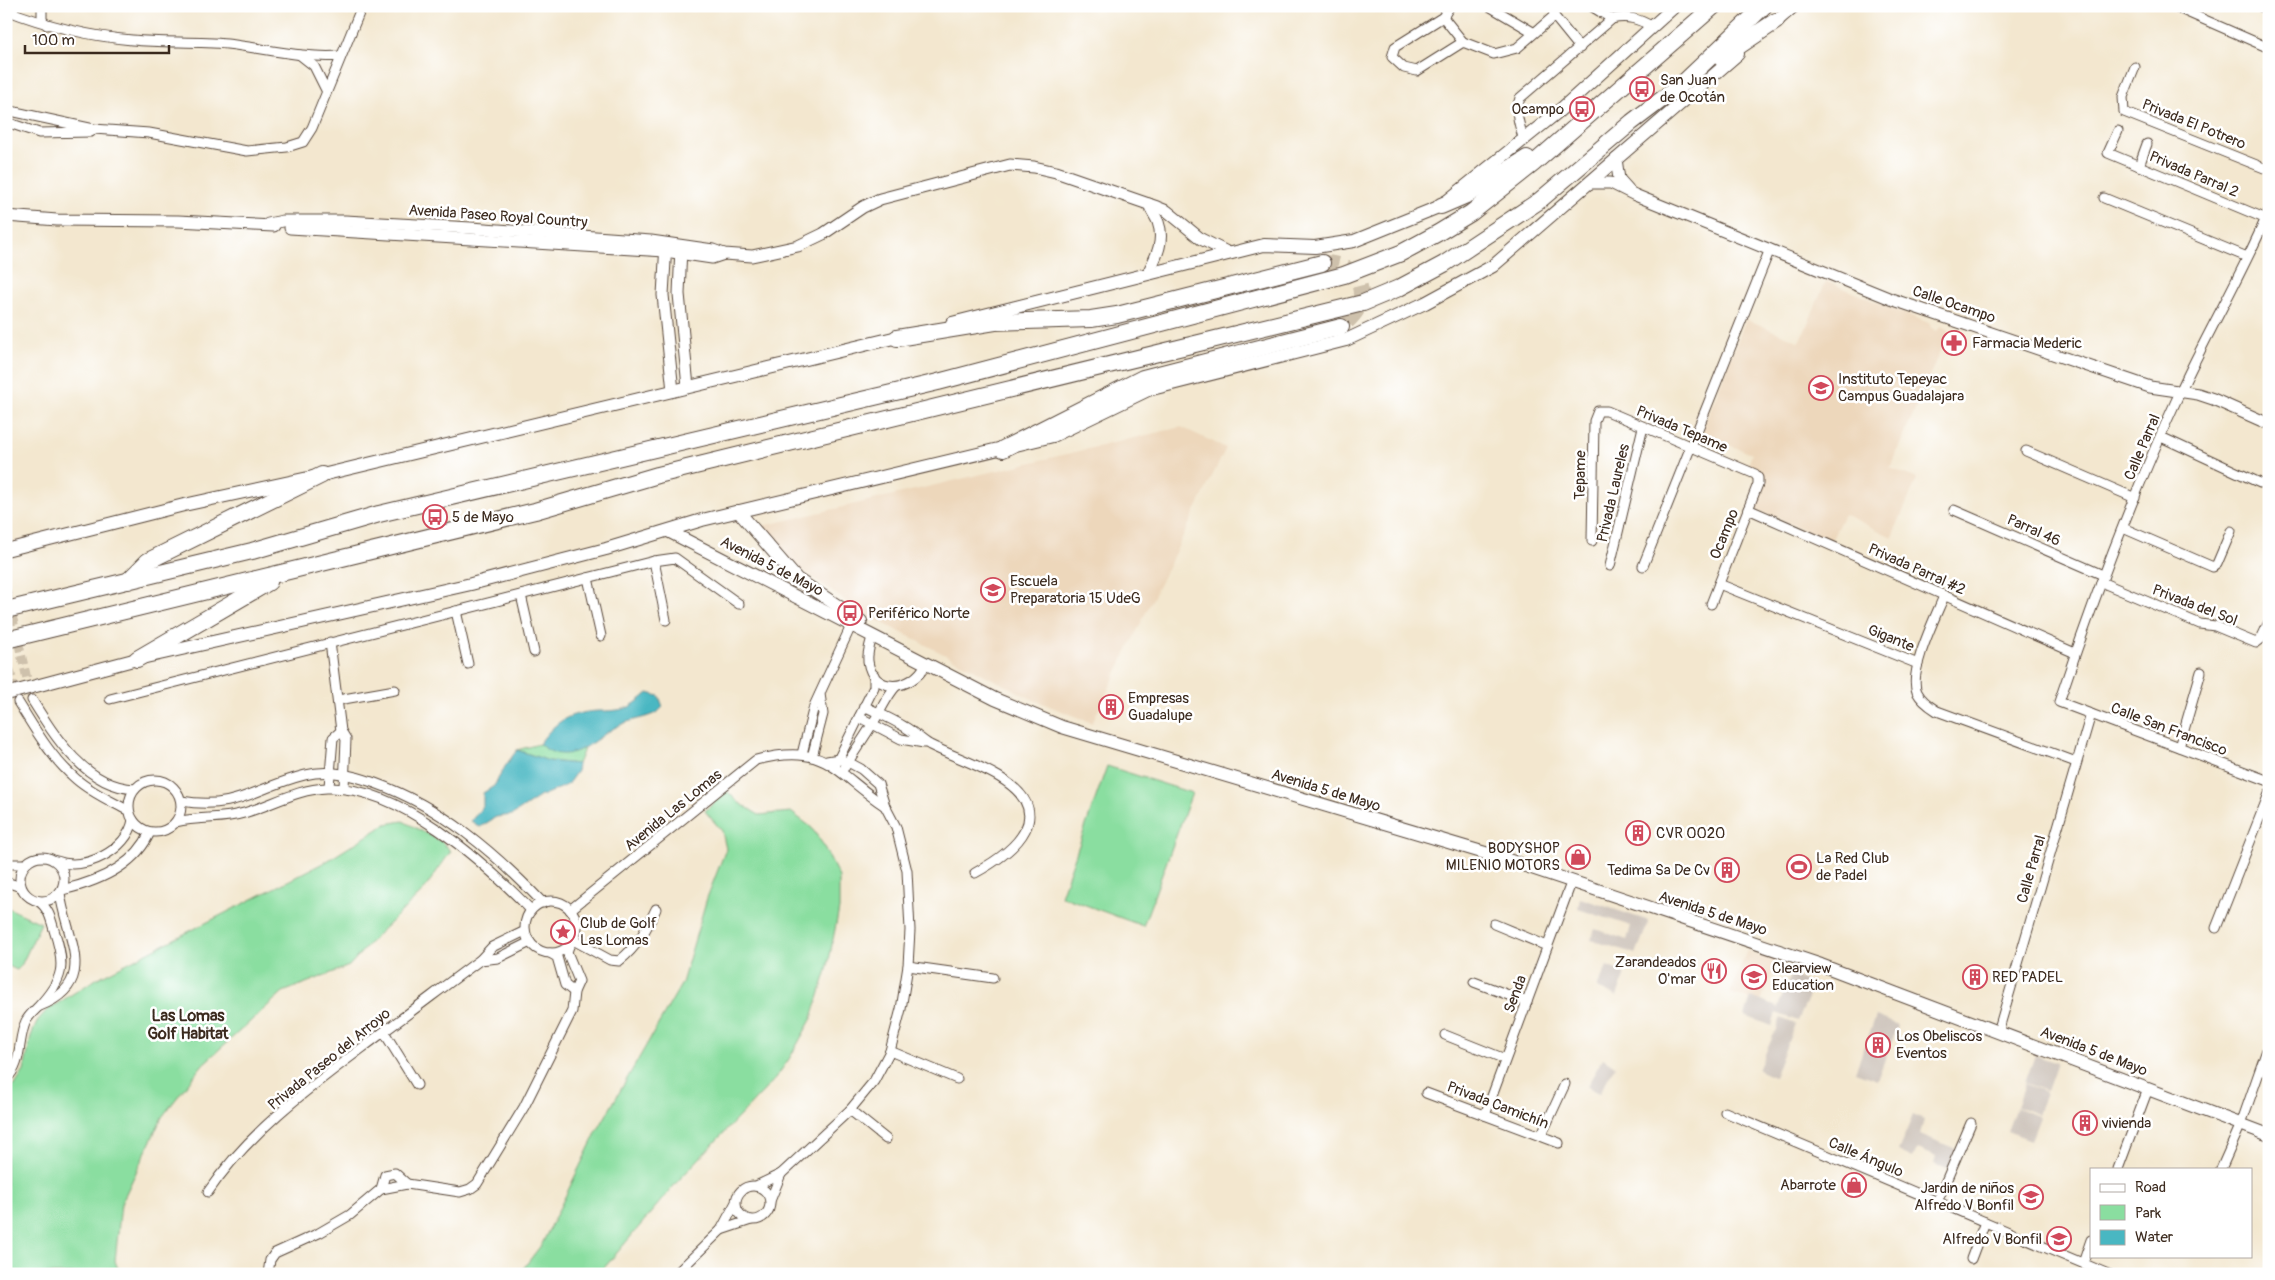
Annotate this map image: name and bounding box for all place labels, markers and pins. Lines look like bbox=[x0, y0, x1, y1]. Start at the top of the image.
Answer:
place label: San Juan de Ocotán bbox=[1660, 71, 1725, 107]
bus stop icon: San Juan de Ocotán bbox=[1629, 76, 1655, 102]
bus stop icon: Ocampo bbox=[1569, 96, 1595, 122]
place label: Ocampo bbox=[1511, 100, 1564, 119]
pharmacy icon: Farmacia Mederic bbox=[1941, 330, 1967, 356]
place label: Farmacia Mederic bbox=[1972, 334, 2082, 353]
place label: Instituto Tepeyac Campus Guadalajara bbox=[1838, 370, 1964, 406]
school or university icon: Instituto Tepeyac Campus Guadalajara bbox=[1808, 375, 1834, 401]
bus stop icon: 5 de Mayo bbox=[422, 504, 448, 530]
place label: 5 de Mayo bbox=[452, 508, 514, 527]
place label: Escuela Preparatoria 15 UdeG bbox=[1010, 572, 1141, 608]
school or university icon: Escuela Preparatoria 15 UdeG bbox=[980, 577, 1006, 603]
bus stop icon: Periférico Norte bbox=[837, 600, 863, 626]
place label: Periférico Norte bbox=[868, 604, 970, 623]
place label: Empresas Guadalupe bbox=[1128, 689, 1193, 725]
building icon: Empresas Guadalupe bbox=[1098, 694, 1124, 720]
building icon: CVR 0020 bbox=[1625, 820, 1651, 846]
place label: CVR 0020 bbox=[1656, 824, 1725, 843]
place label: BODYSHOP MILENIO MOTORS bbox=[1446, 839, 1560, 875]
shop icon: BODYSHOP MILENIO MOTORS bbox=[1565, 844, 1591, 870]
place label: La Red Club de Padel bbox=[1816, 849, 1889, 885]
sports icon: La Red Club de Padel bbox=[1786, 854, 1812, 880]
building icon: Tedima Sa De Cv bbox=[1714, 857, 1740, 883]
place label: Tedima Sa De Cv bbox=[1607, 861, 1710, 880]
place label: Club de Golf Las Lomas bbox=[580, 914, 657, 950]
place icon: Club de Golf Las Lomas bbox=[550, 919, 576, 945]
place label: Zarandeados O'mar bbox=[1615, 953, 1697, 989]
restaurant icon: Zarandeados O'mar bbox=[1701, 958, 1727, 984]
place label: Clearview Education bbox=[1772, 959, 1834, 995]
school or university icon: Clearview Education bbox=[1741, 964, 1767, 990]
building icon: RED PADEL bbox=[1962, 964, 1988, 990]
place label: RED PADEL bbox=[1992, 968, 2063, 987]
place label: Los Obeliscos Eventos bbox=[1896, 1027, 1982, 1063]
building icon: Los Obeliscos Eventos bbox=[1865, 1032, 1891, 1058]
building icon: vivienda bbox=[2072, 1110, 2098, 1136]
place label: vivienda bbox=[2101, 1114, 2151, 1133]
shop icon: Abarrote bbox=[1841, 1172, 1867, 1198]
place label: Abarrote bbox=[1780, 1176, 1837, 1195]
place label: Jardin de niños Alfredo V Bonfil bbox=[1914, 1179, 2014, 1215]
school or university icon: Jardin de niños Alfredo V Bonfil bbox=[2018, 1184, 2044, 1210]
school or university icon: Alfredo V Bonfil bbox=[2046, 1226, 2072, 1252]
place label: Alfredo V Bonfil bbox=[1942, 1230, 2042, 1249]

